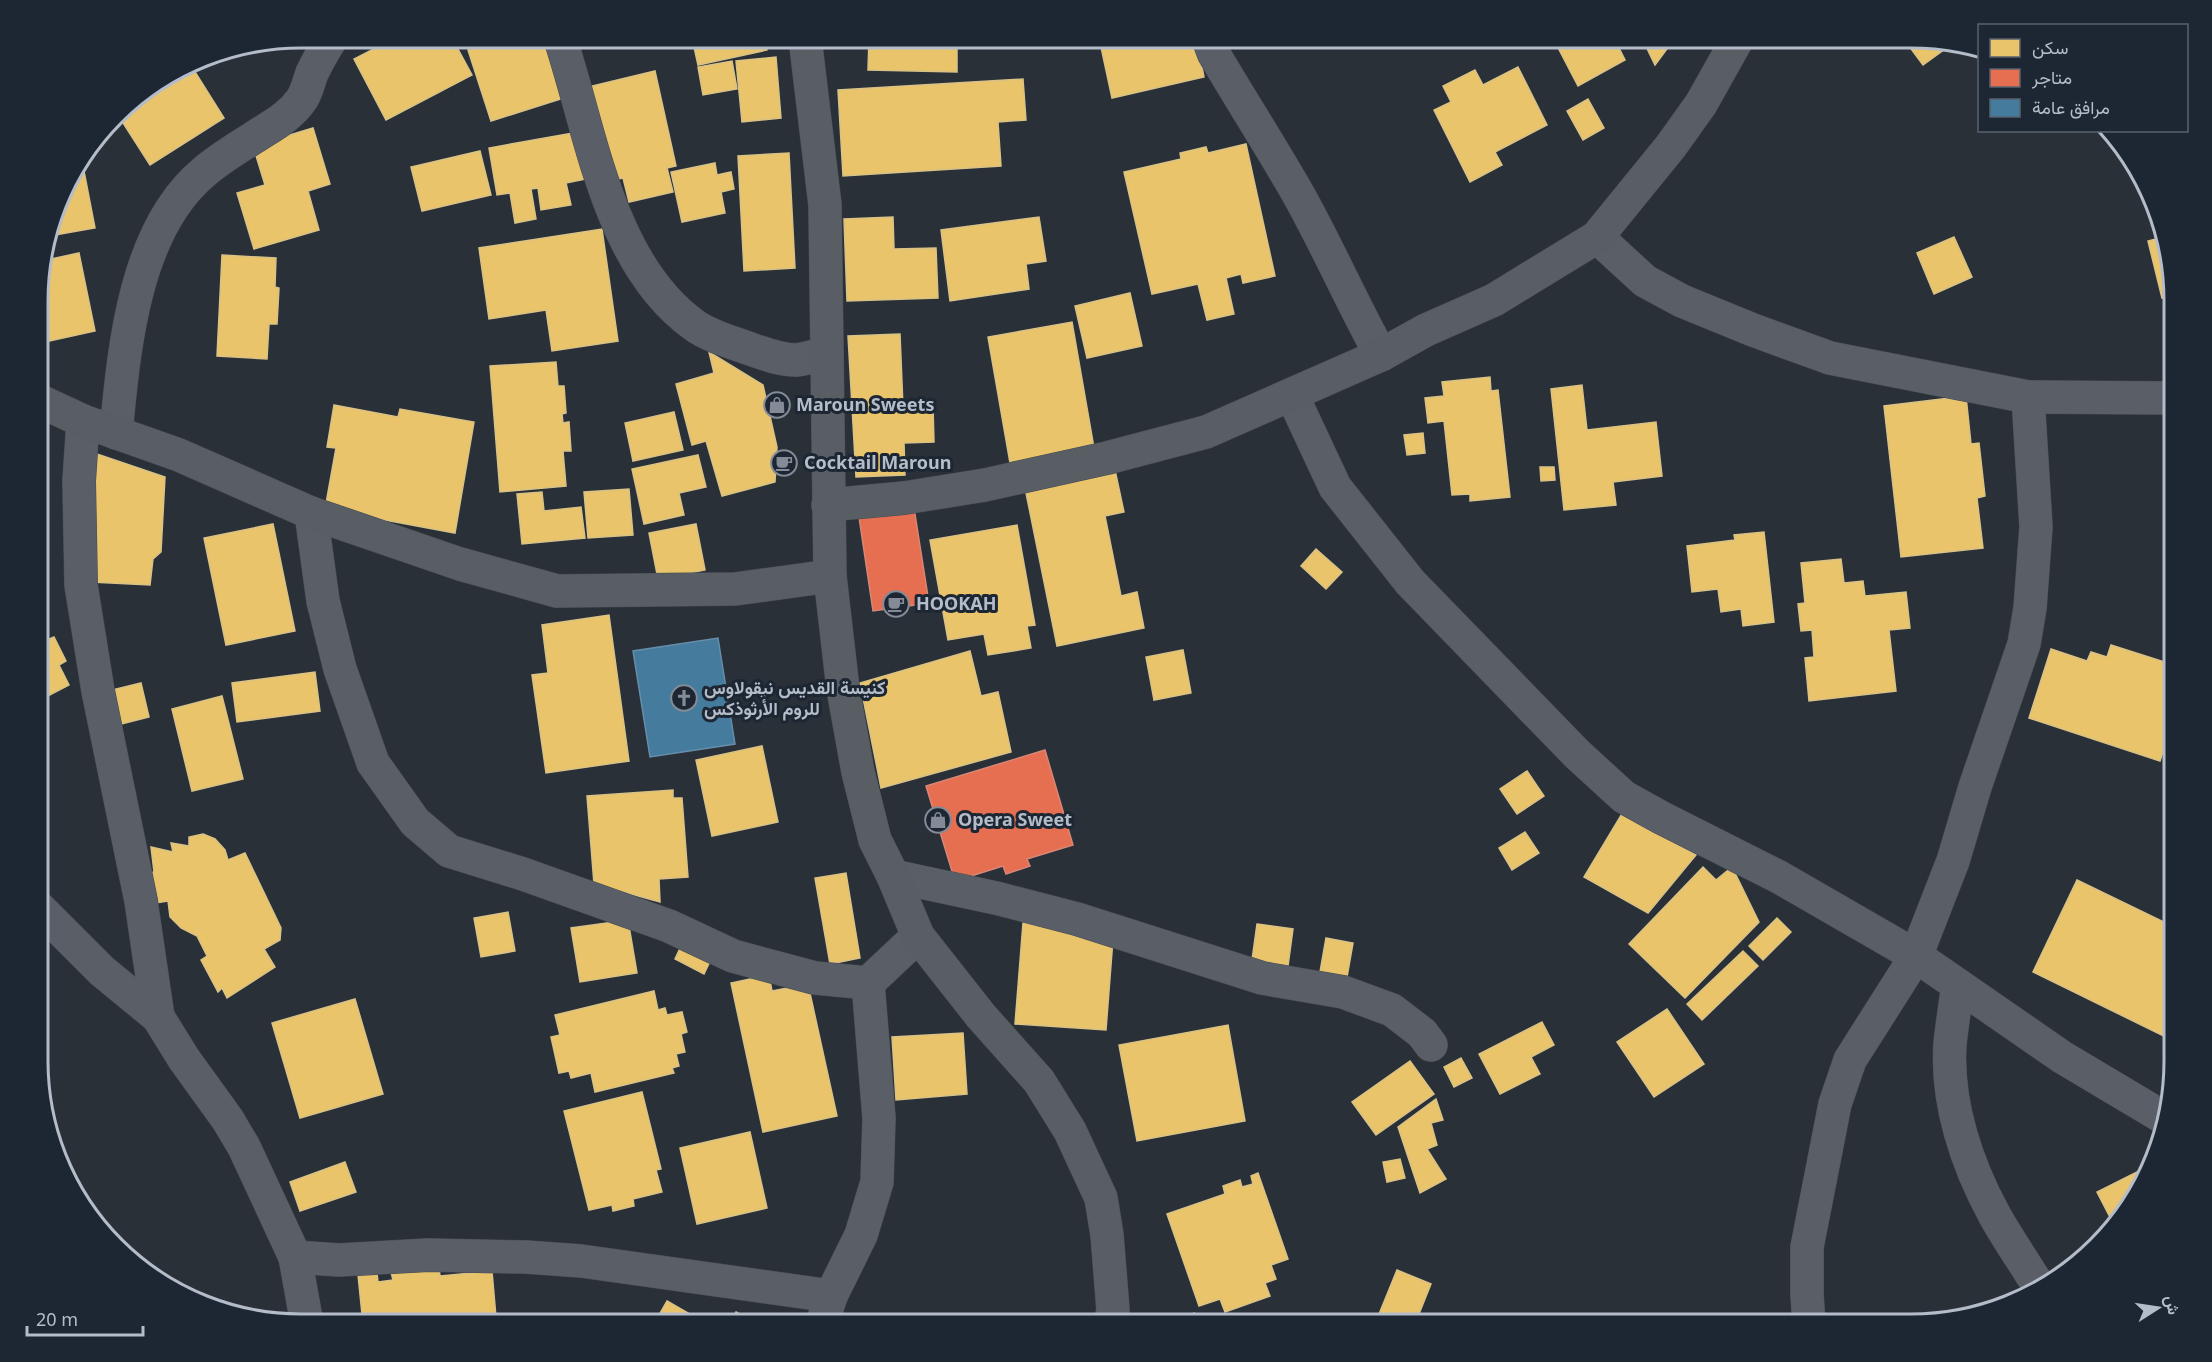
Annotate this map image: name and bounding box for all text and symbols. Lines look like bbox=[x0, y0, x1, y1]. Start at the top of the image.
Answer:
legend bbox=[1978, 24, 2188, 132]
text: سكن bbox=[2032, 35, 2068, 59]
text: متاجر bbox=[2031, 65, 2072, 89]
text: مرافق عامة bbox=[2032, 95, 2110, 119]
shop icon: Maroun Sweets bbox=[762, 390, 792, 420]
place label: Maroun Sweets bbox=[796, 392, 934, 416]
cafe icon: Cocktail Maroun bbox=[769, 448, 799, 478]
place label: Cocktail Maroun bbox=[804, 450, 951, 474]
cafe icon: HOOKAH bbox=[881, 589, 911, 619]
place label: HOOKAH bbox=[916, 591, 996, 615]
place label: كنيسة القديس نيقولاوس للروم الأرثوذكس bbox=[704, 675, 885, 721]
church icon: كنيسة القديس نيقولاوس للروم الأرثوذكس bbox=[669, 683, 699, 713]
shop icon: Opera Sweet bbox=[923, 805, 953, 835]
place label: Opera Sweet bbox=[958, 807, 1072, 831]
north arrow bbox=[2128, 1278, 2188, 1338]
text: ش bbox=[2160, 1293, 2185, 1317]
scale bar bbox=[27, 1299, 142, 1337]
text: 20 m bbox=[36, 1307, 78, 1331]

